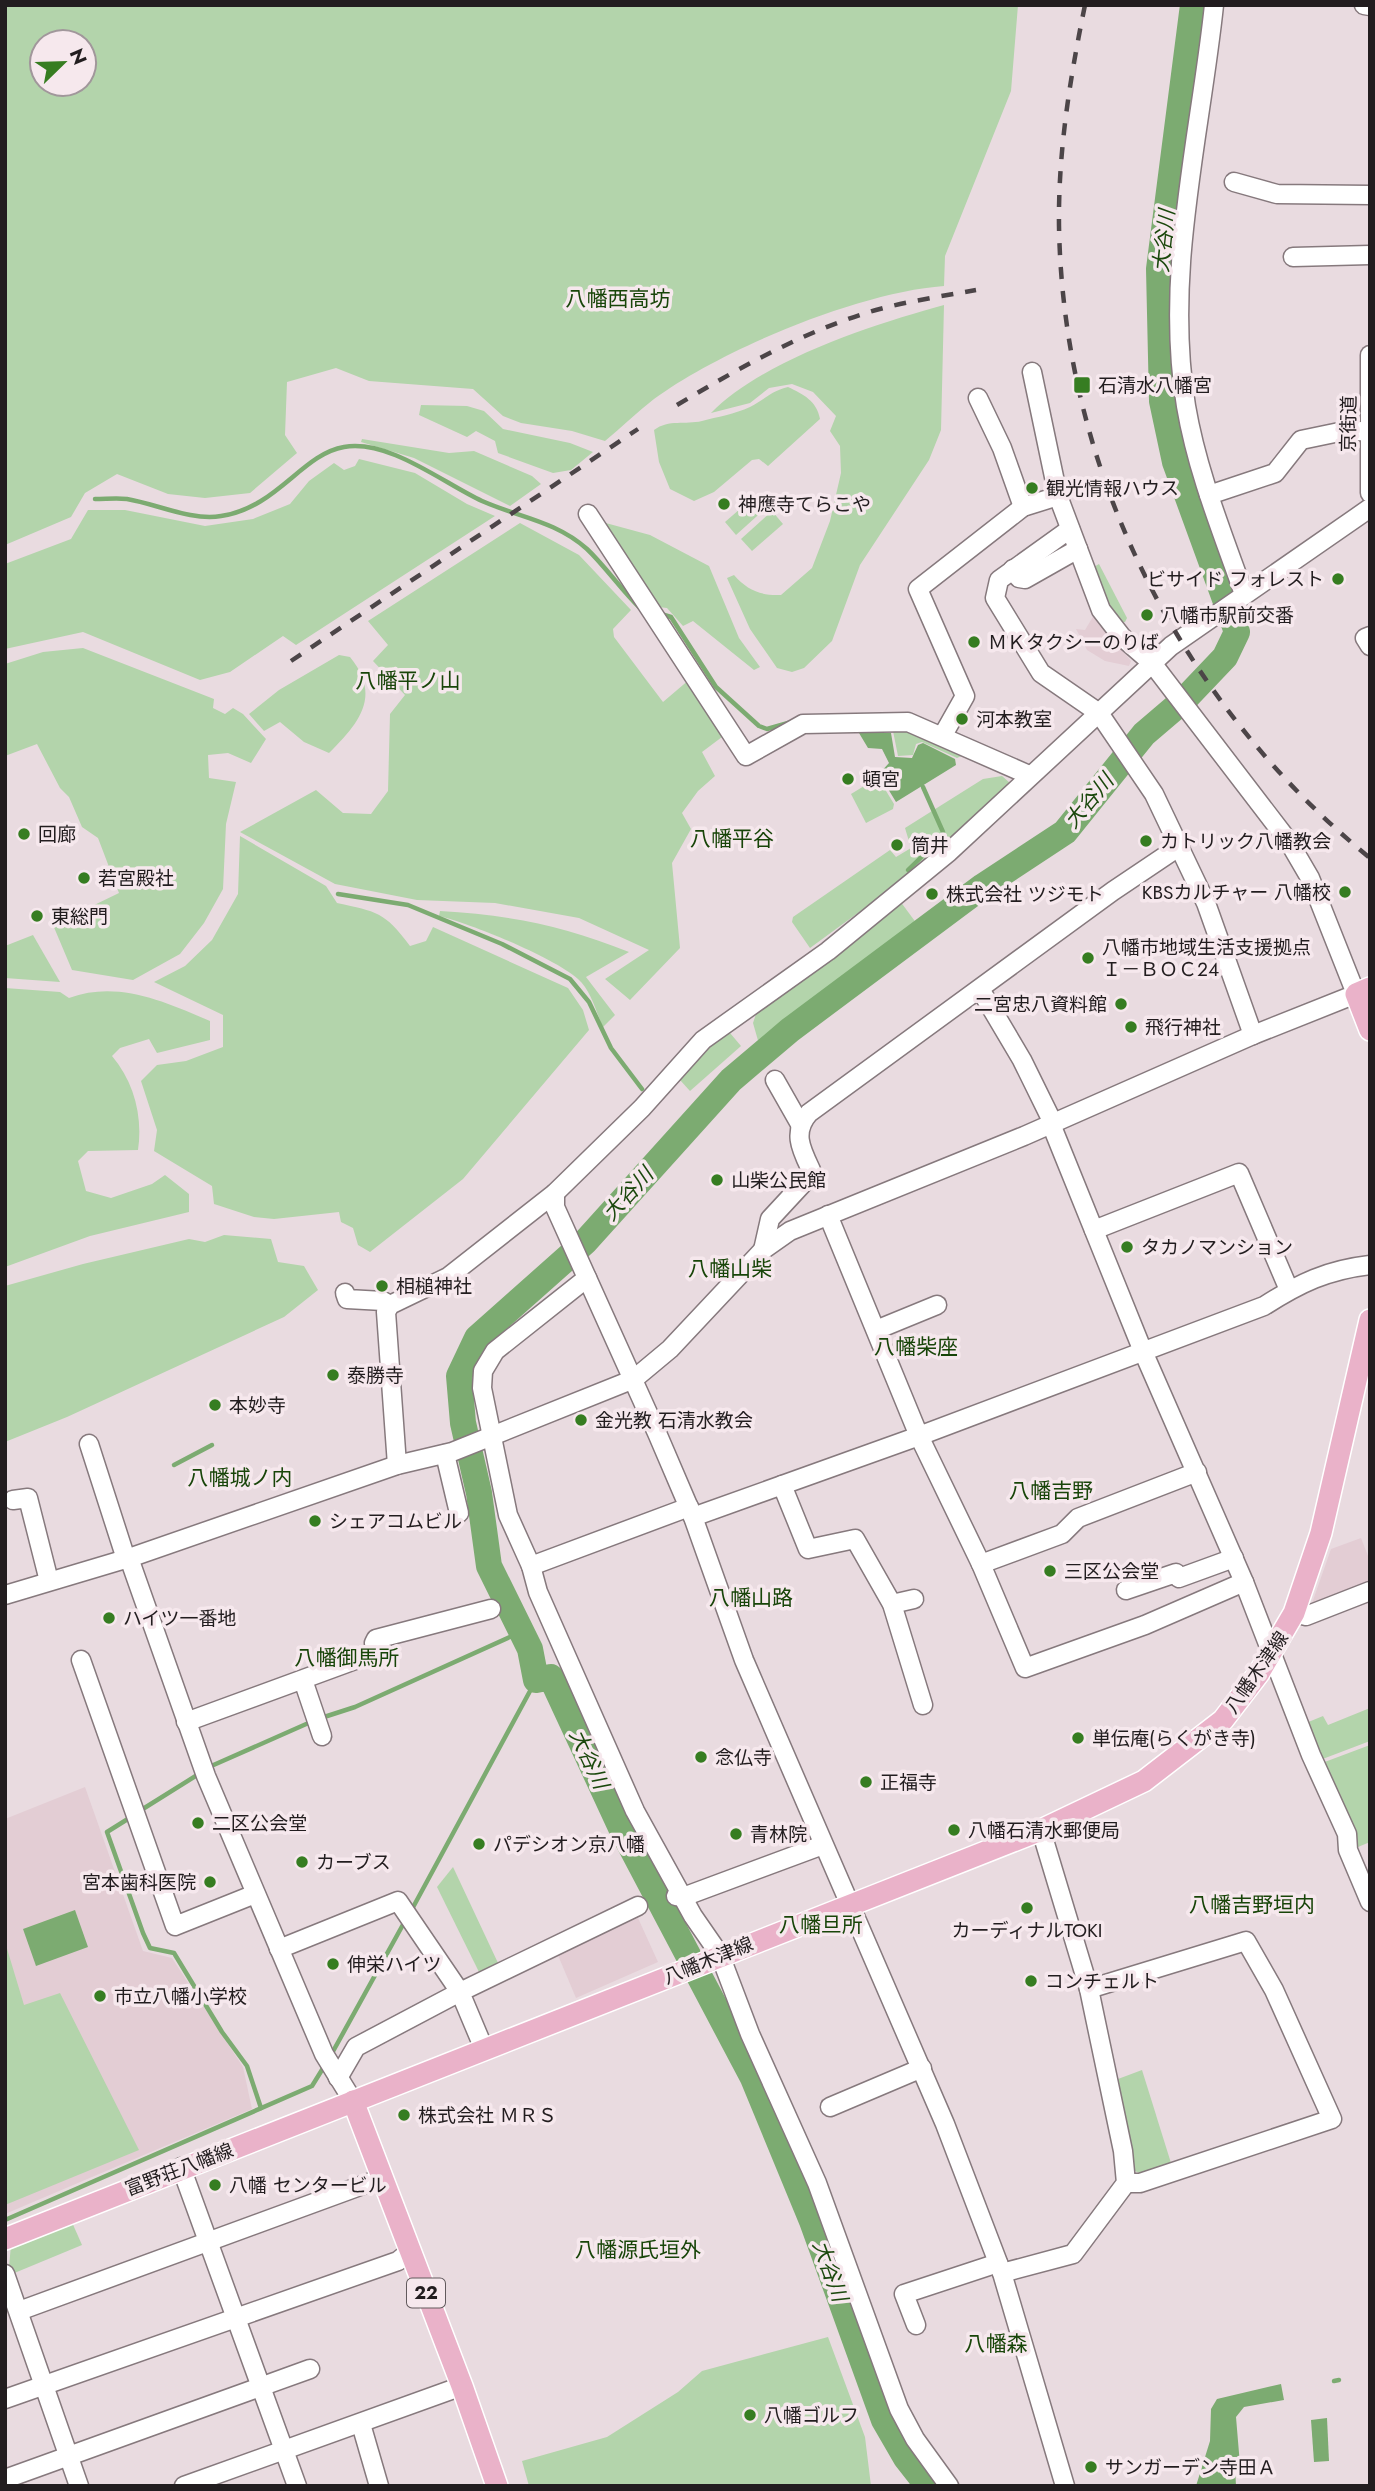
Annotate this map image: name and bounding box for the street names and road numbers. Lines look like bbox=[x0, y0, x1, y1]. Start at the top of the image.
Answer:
street label: 京街道 bbox=[1335, 395, 1362, 453]
street label: 八幡木津線 bbox=[1218, 1626, 1295, 1719]
street label: 八幡木津線 bbox=[659, 1930, 757, 1991]
street label: 富野荘八幡線 bbox=[121, 2136, 237, 2202]
road number: 22 bbox=[407, 2278, 445, 2308]

